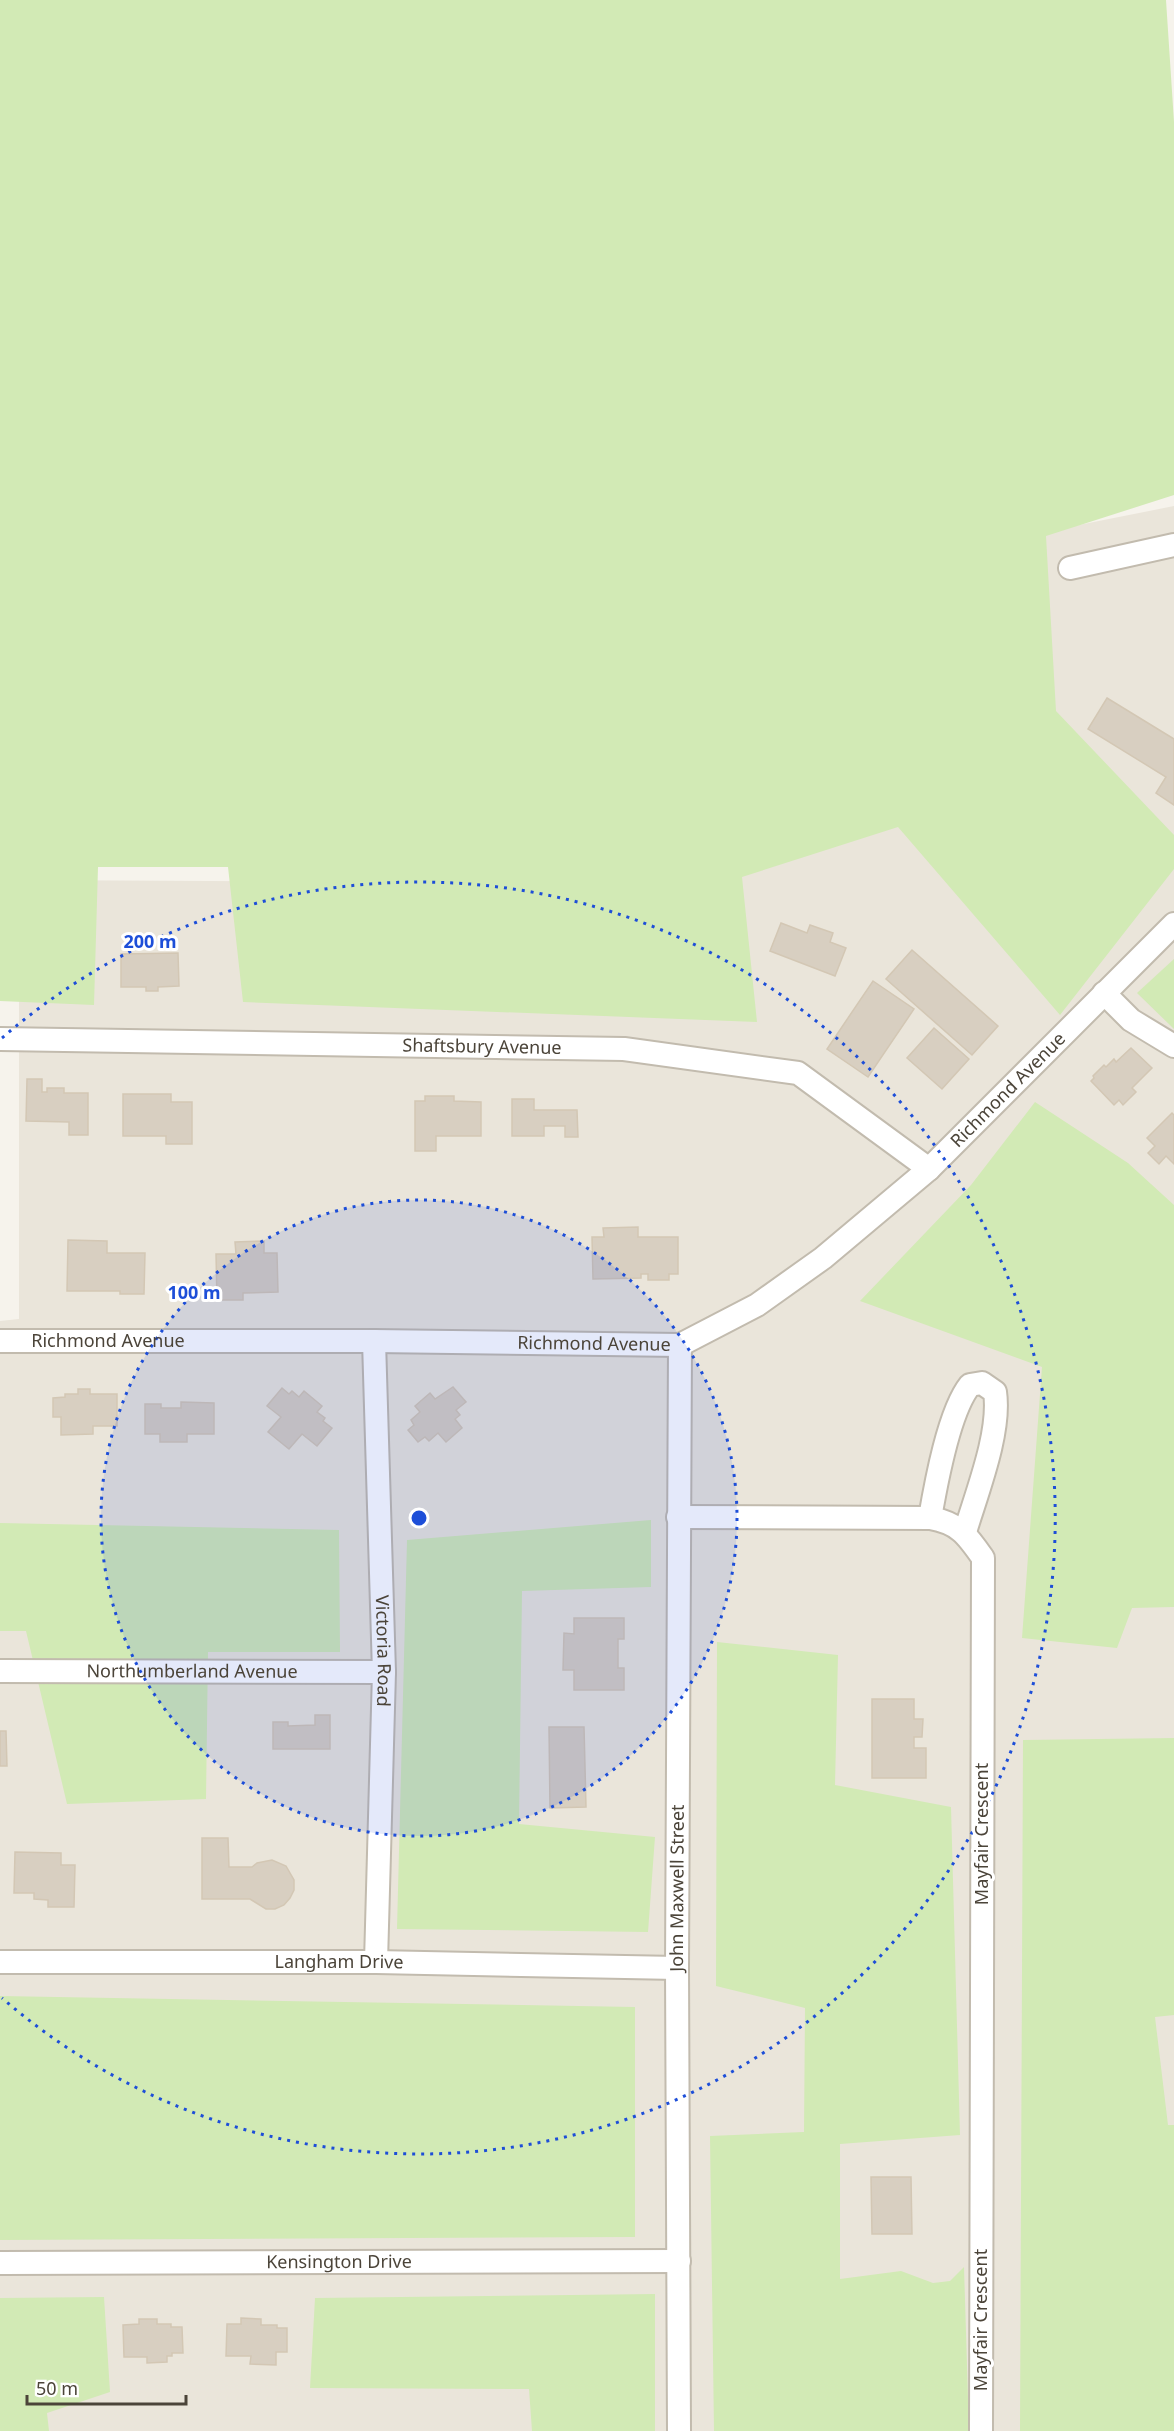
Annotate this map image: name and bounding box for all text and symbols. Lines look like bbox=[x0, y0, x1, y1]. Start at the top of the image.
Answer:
text: 200 m bbox=[123, 929, 177, 953]
street label: Richmond Avenue bbox=[945, 1027, 1070, 1152]
street label: Shaftsbury Avenue bbox=[402, 1032, 562, 1059]
text: 100 m bbox=[167, 1280, 221, 1304]
street label: Richmond Avenue bbox=[31, 1328, 185, 1352]
street label: Richmond Avenue bbox=[517, 1330, 671, 1356]
centre of rings bbox=[409, 1508, 429, 1528]
street label: Victoria Road bbox=[371, 1595, 397, 1707]
street label: Northumberland Avenue bbox=[86, 1658, 298, 1683]
street label: Mayfair Crescent bbox=[969, 1762, 993, 1905]
street label: John Maxwell Street bbox=[664, 1804, 689, 1974]
street label: Langham Drive bbox=[274, 1949, 404, 1974]
street label: Mayfair Crescent bbox=[968, 2248, 992, 2391]
street label: Kensington Drive bbox=[266, 2249, 412, 2273]
scale bar bbox=[27, 2368, 186, 2406]
text: 50 m bbox=[36, 2376, 78, 2400]

